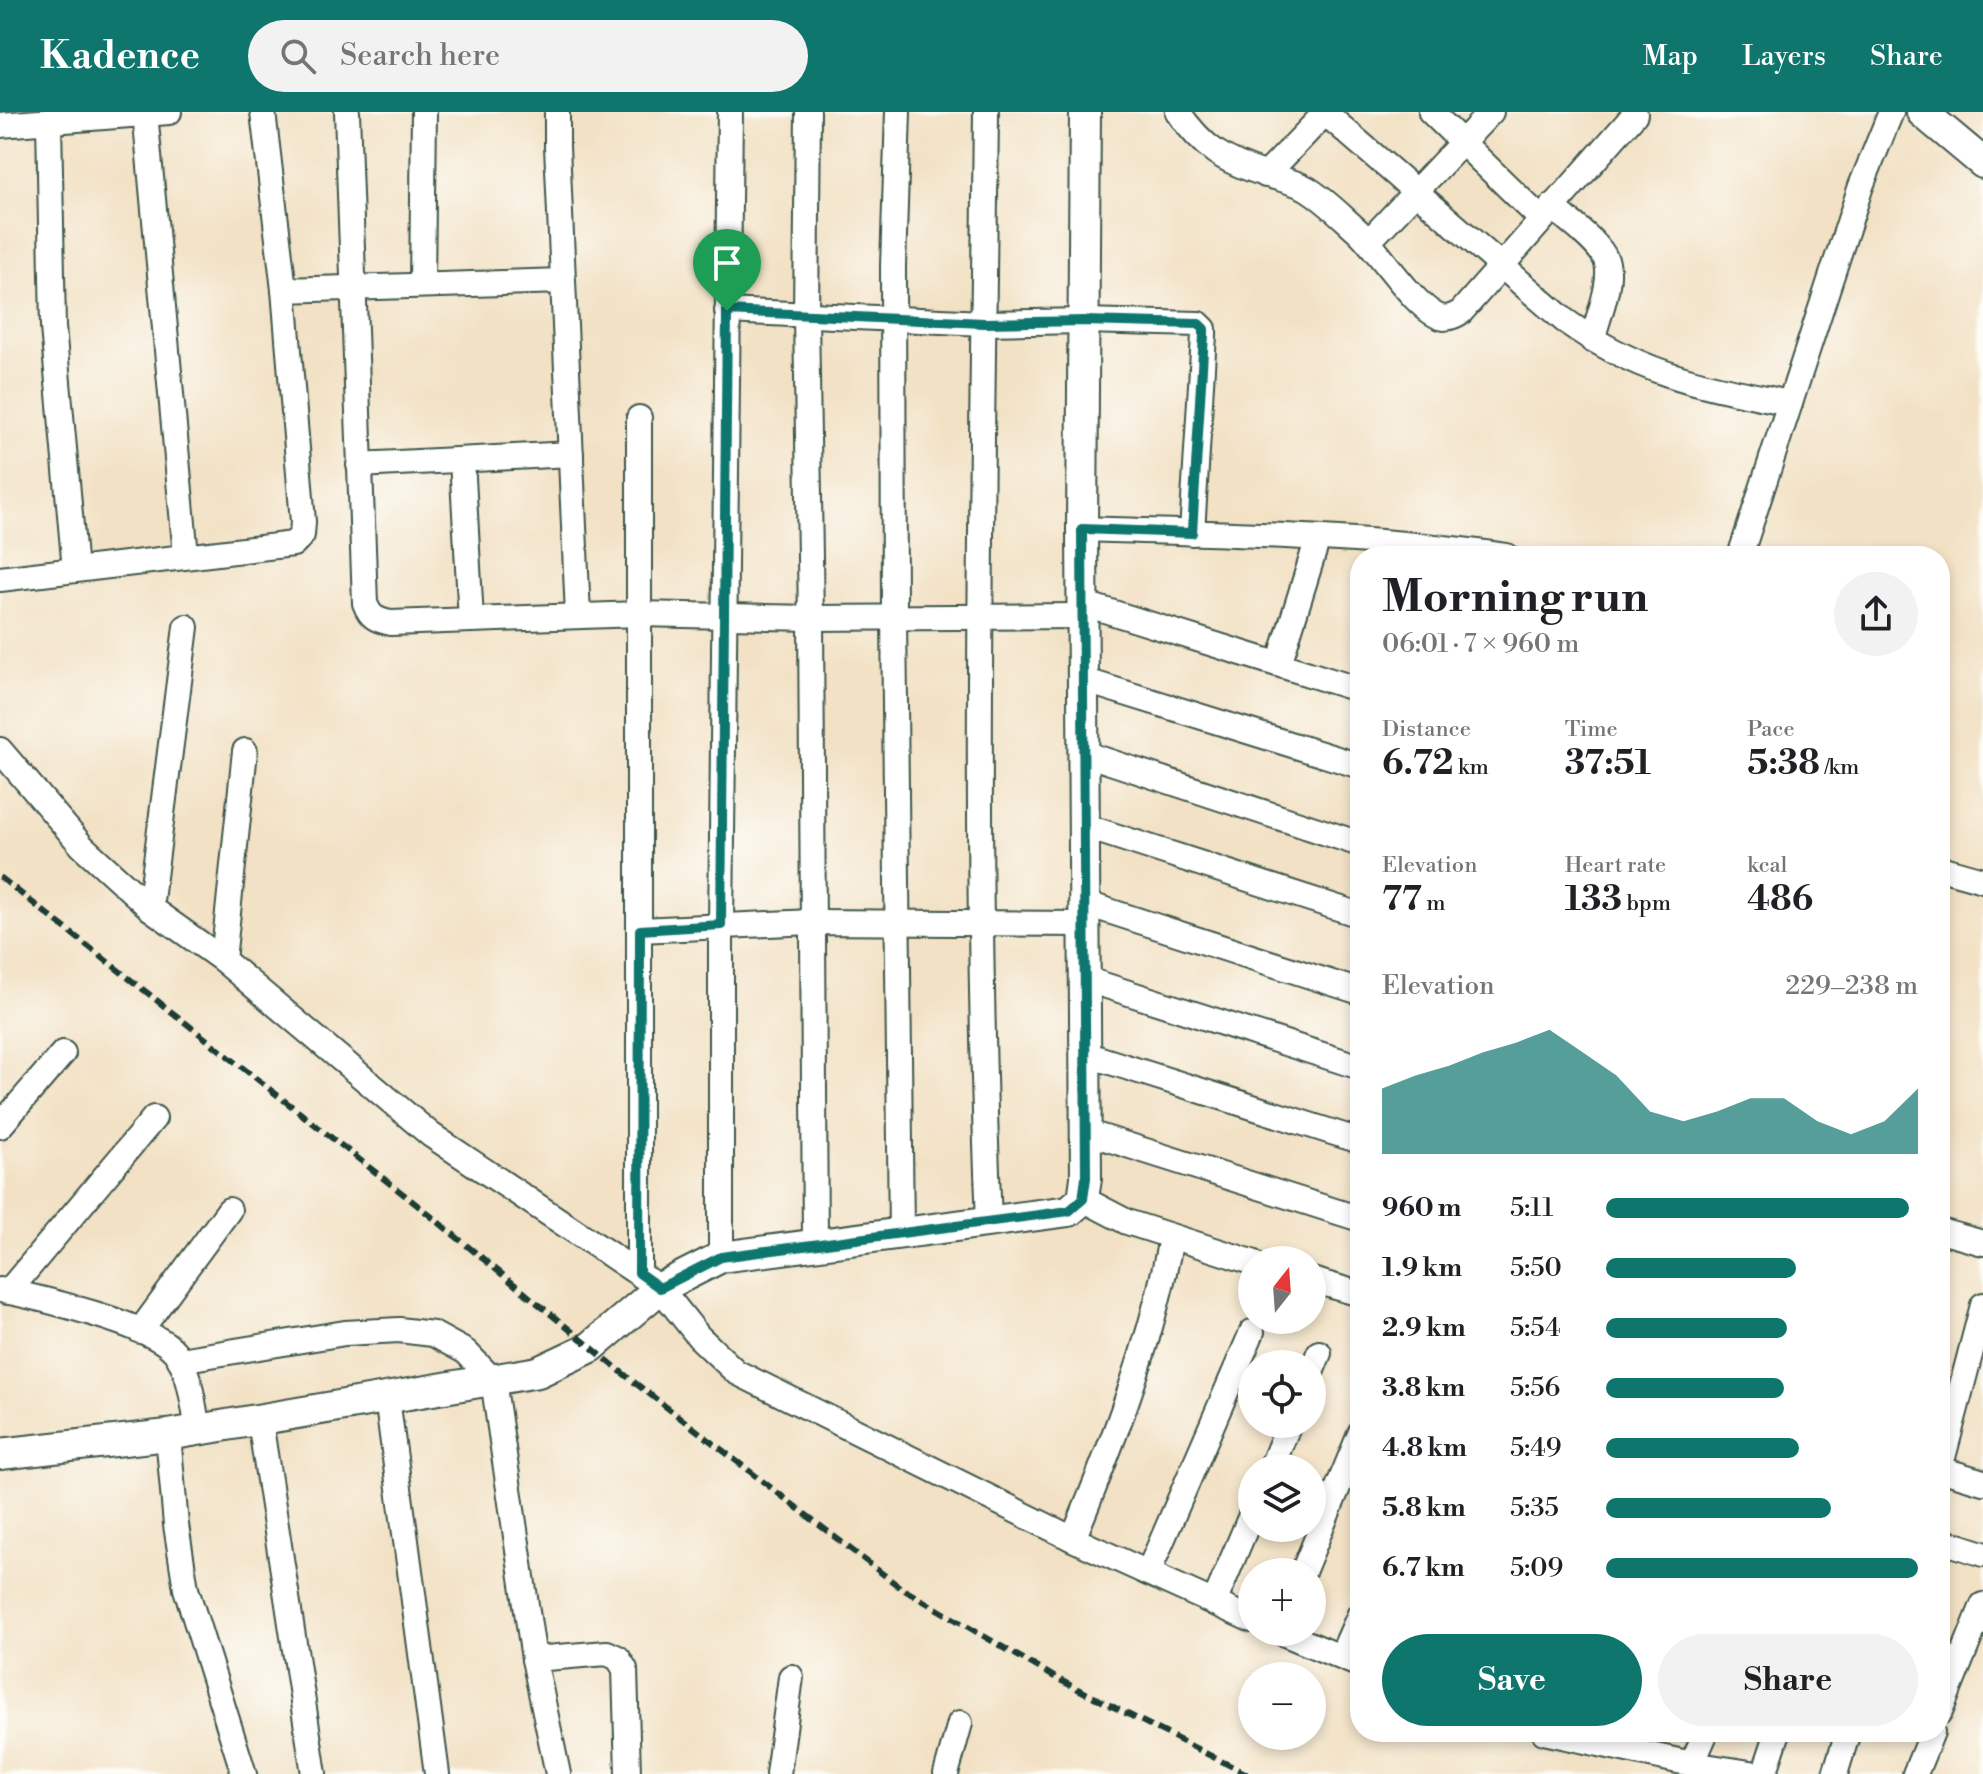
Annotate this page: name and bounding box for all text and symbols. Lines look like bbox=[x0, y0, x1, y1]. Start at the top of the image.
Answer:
search box bbox=[248, 20, 808, 92]
text: Kadence bbox=[40, 33, 200, 80]
icon: search bbox=[276, 34, 320, 78]
text: Search here bbox=[340, 37, 500, 75]
text: Map bbox=[1643, 39, 1698, 74]
text: Layers bbox=[1742, 39, 1826, 74]
text: Share bbox=[1870, 39, 1943, 74]
pin bbox=[693, 229, 761, 311]
icon: arrive bbox=[705, 241, 749, 285]
text: Morning run bbox=[1382, 570, 1648, 625]
button: share bbox=[1834, 572, 1918, 656]
text: 06:01 · 7 × 960 m bbox=[1382, 628, 1579, 660]
text: Distance bbox=[1382, 716, 1471, 743]
text: Time bbox=[1565, 716, 1618, 743]
text: Pace bbox=[1747, 716, 1795, 743]
text: 6.72 bbox=[1382, 743, 1454, 785]
text: 37:51 bbox=[1565, 743, 1651, 785]
text: 5:38 bbox=[1747, 743, 1820, 785]
text: km bbox=[1454, 754, 1489, 781]
text: /km bbox=[1820, 754, 1859, 781]
text: Elevation bbox=[1382, 852, 1477, 879]
text: Heart rate bbox=[1565, 852, 1666, 879]
text: kcal bbox=[1747, 852, 1787, 879]
text: 77 bbox=[1382, 879, 1422, 921]
text: 133 bbox=[1565, 879, 1622, 921]
text: 486 bbox=[1747, 879, 1813, 921]
text: m bbox=[1422, 890, 1446, 917]
text: bpm bbox=[1622, 890, 1671, 917]
text: Elevation bbox=[1382, 970, 1495, 1002]
text: 229–238 m bbox=[1785, 970, 1918, 1002]
text: 960 m bbox=[1382, 1192, 1461, 1224]
text: 5:11 bbox=[1510, 1192, 1553, 1224]
north arrow bbox=[1238, 1246, 1326, 1334]
map controls bbox=[1238, 1246, 1326, 1750]
text: 1.9 km bbox=[1382, 1252, 1462, 1284]
text: 5:50 bbox=[1510, 1252, 1562, 1284]
text: 2.9 km bbox=[1382, 1312, 1466, 1344]
text: 5:54 bbox=[1510, 1312, 1561, 1344]
button: locate bbox=[1238, 1350, 1326, 1438]
text: 3.8 km bbox=[1382, 1372, 1465, 1404]
text: 5:56 bbox=[1510, 1372, 1560, 1404]
text: 4.8 km bbox=[1382, 1432, 1467, 1464]
text: 5:49 bbox=[1510, 1432, 1561, 1464]
button: layers bbox=[1238, 1454, 1326, 1542]
text: 5.8 km bbox=[1382, 1492, 1466, 1524]
text: 5:35 bbox=[1510, 1492, 1559, 1524]
text: 6.7 km bbox=[1382, 1552, 1465, 1584]
text: 5:09 bbox=[1510, 1552, 1563, 1584]
button: + bbox=[1238, 1558, 1326, 1646]
button: Save bbox=[1382, 1634, 1642, 1726]
button: Share bbox=[1658, 1634, 1918, 1726]
button: − bbox=[1238, 1662, 1326, 1750]

